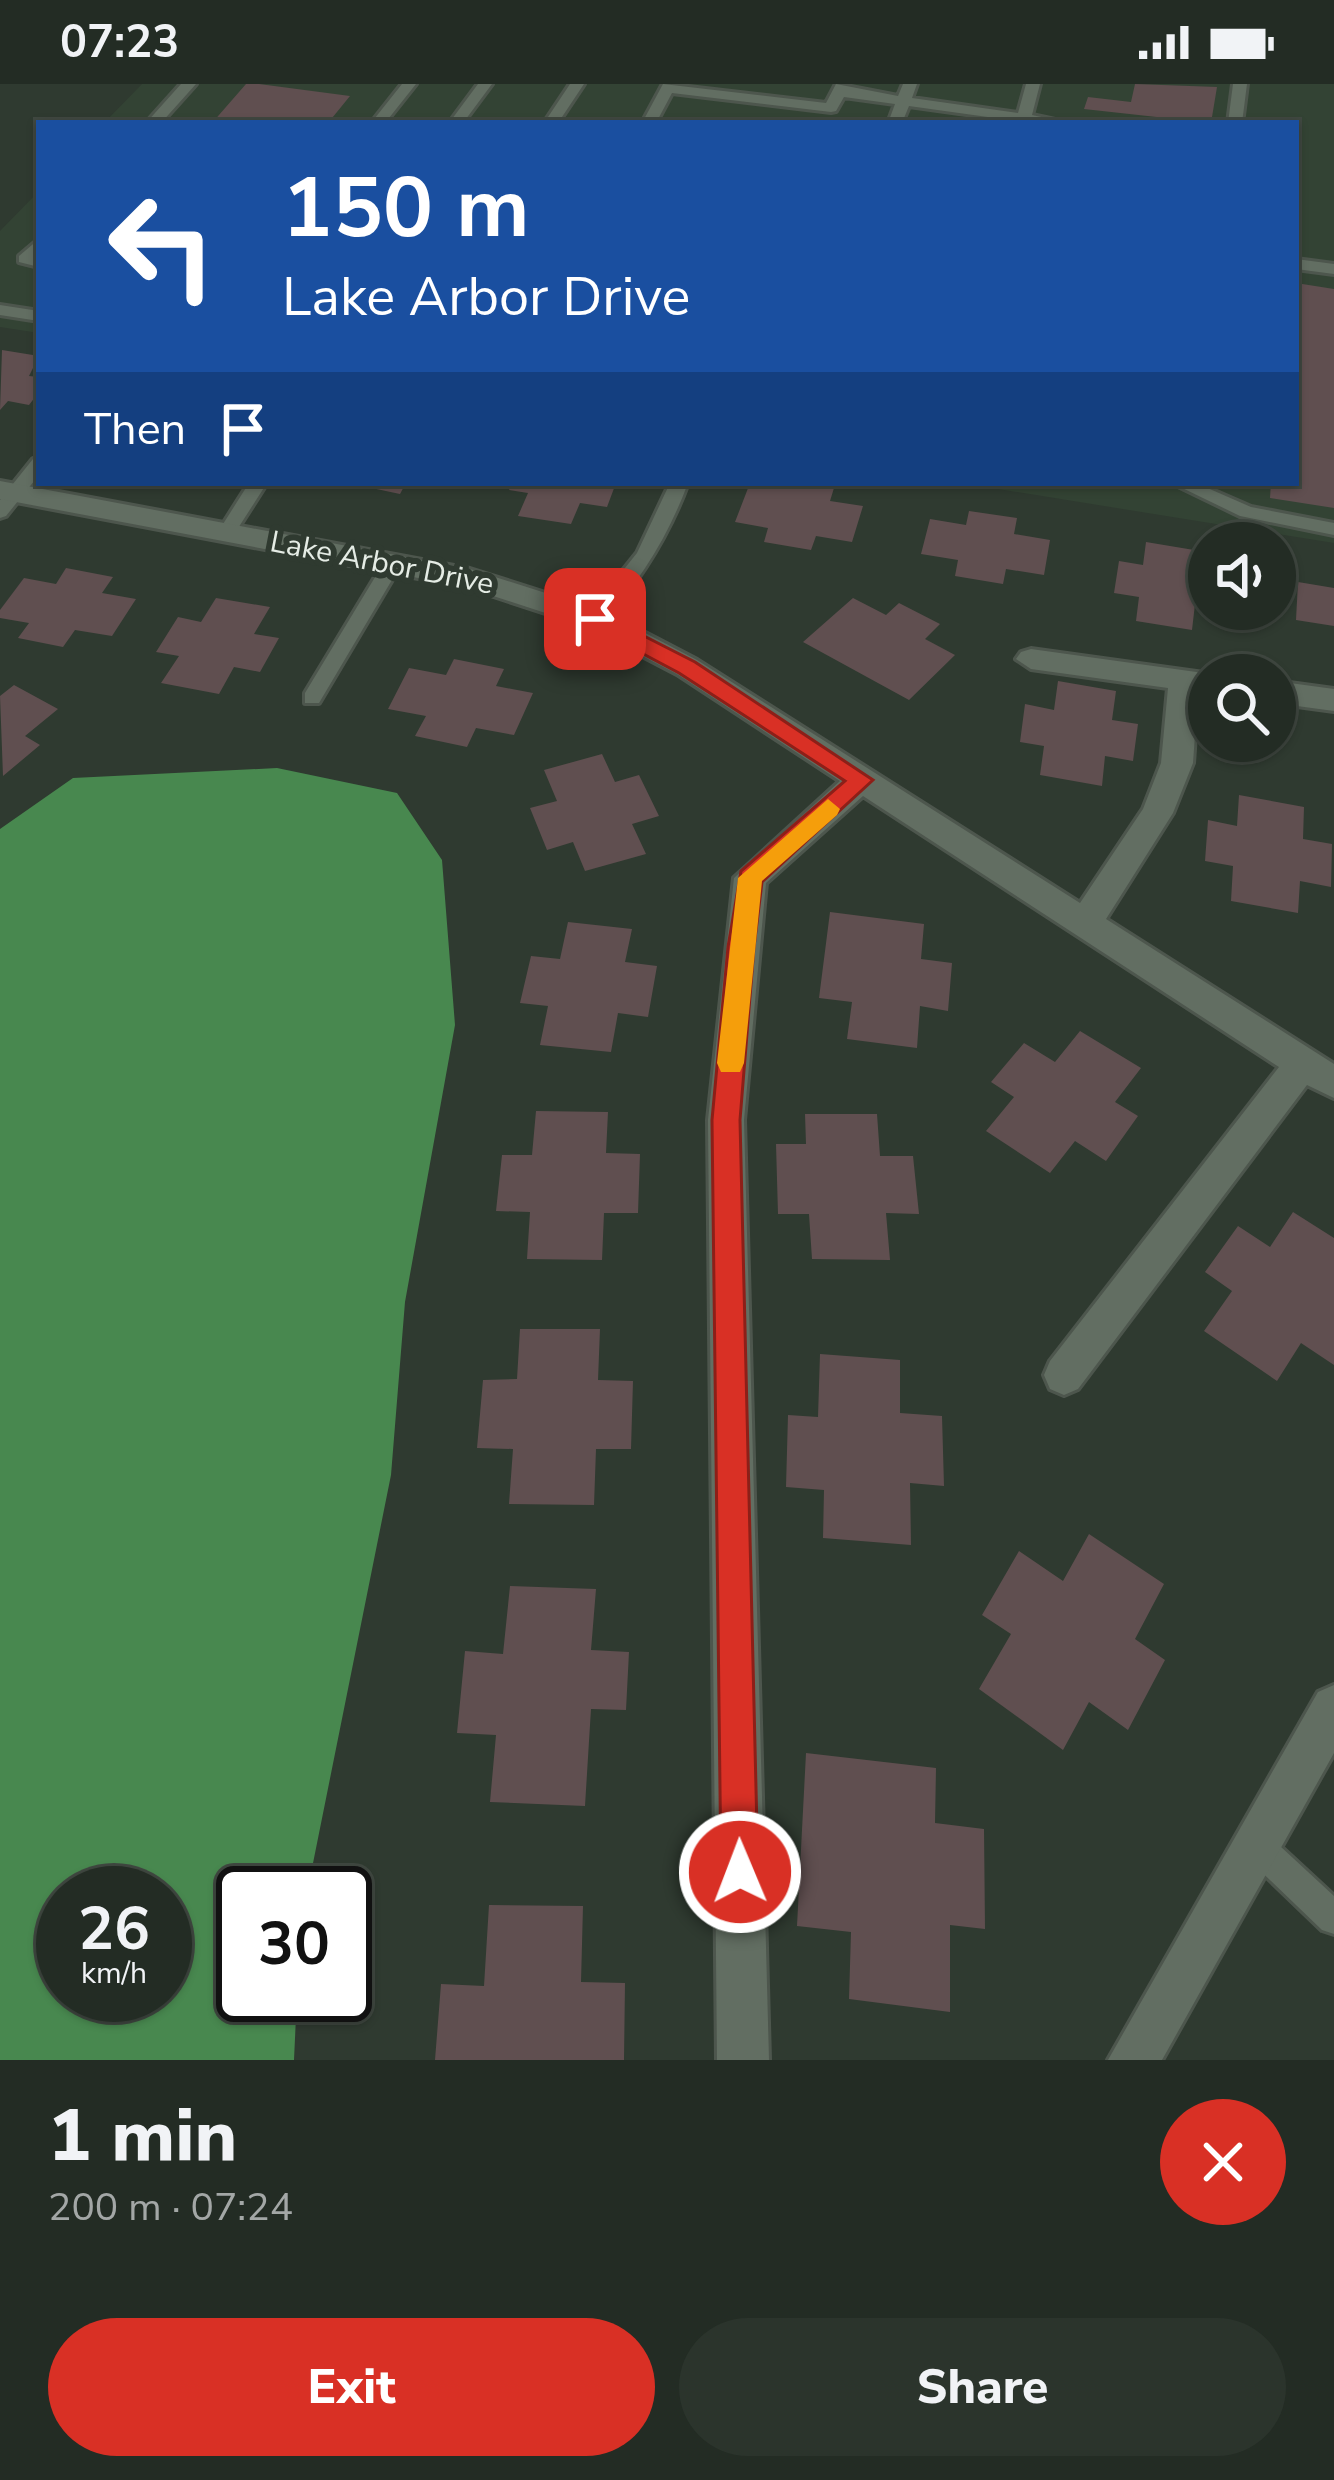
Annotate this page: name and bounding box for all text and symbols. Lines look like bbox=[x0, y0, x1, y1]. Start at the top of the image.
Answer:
text: 07:23 bbox=[60, 12, 179, 73]
text: 150 m bbox=[282, 151, 530, 266]
icon: left bbox=[84, 168, 240, 324]
text: Lake Arbor Drive bbox=[282, 260, 690, 334]
icon: arrive bbox=[210, 396, 276, 462]
text: Then bbox=[84, 399, 186, 460]
street label: Lake Arbor Drive bbox=[267, 521, 497, 605]
map controls bbox=[1188, 522, 1296, 762]
button: sound bbox=[1188, 522, 1296, 630]
pin bbox=[544, 568, 646, 670]
icon: arrive bbox=[562, 586, 628, 652]
button: search bbox=[1188, 654, 1296, 762]
position arrow bbox=[677, 1809, 803, 1935]
speed limit sign: 30 bbox=[216, 1866, 372, 2022]
text: 26 bbox=[78, 1888, 150, 1970]
text: km/h bbox=[81, 1953, 147, 1994]
text: 1 min bbox=[48, 2087, 237, 2185]
button: close bbox=[1160, 2099, 1286, 2225]
text: 200 m · 07:24 bbox=[48, 2181, 293, 2234]
button: Exit bbox=[48, 2318, 655, 2456]
button: Share bbox=[679, 2318, 1286, 2456]

